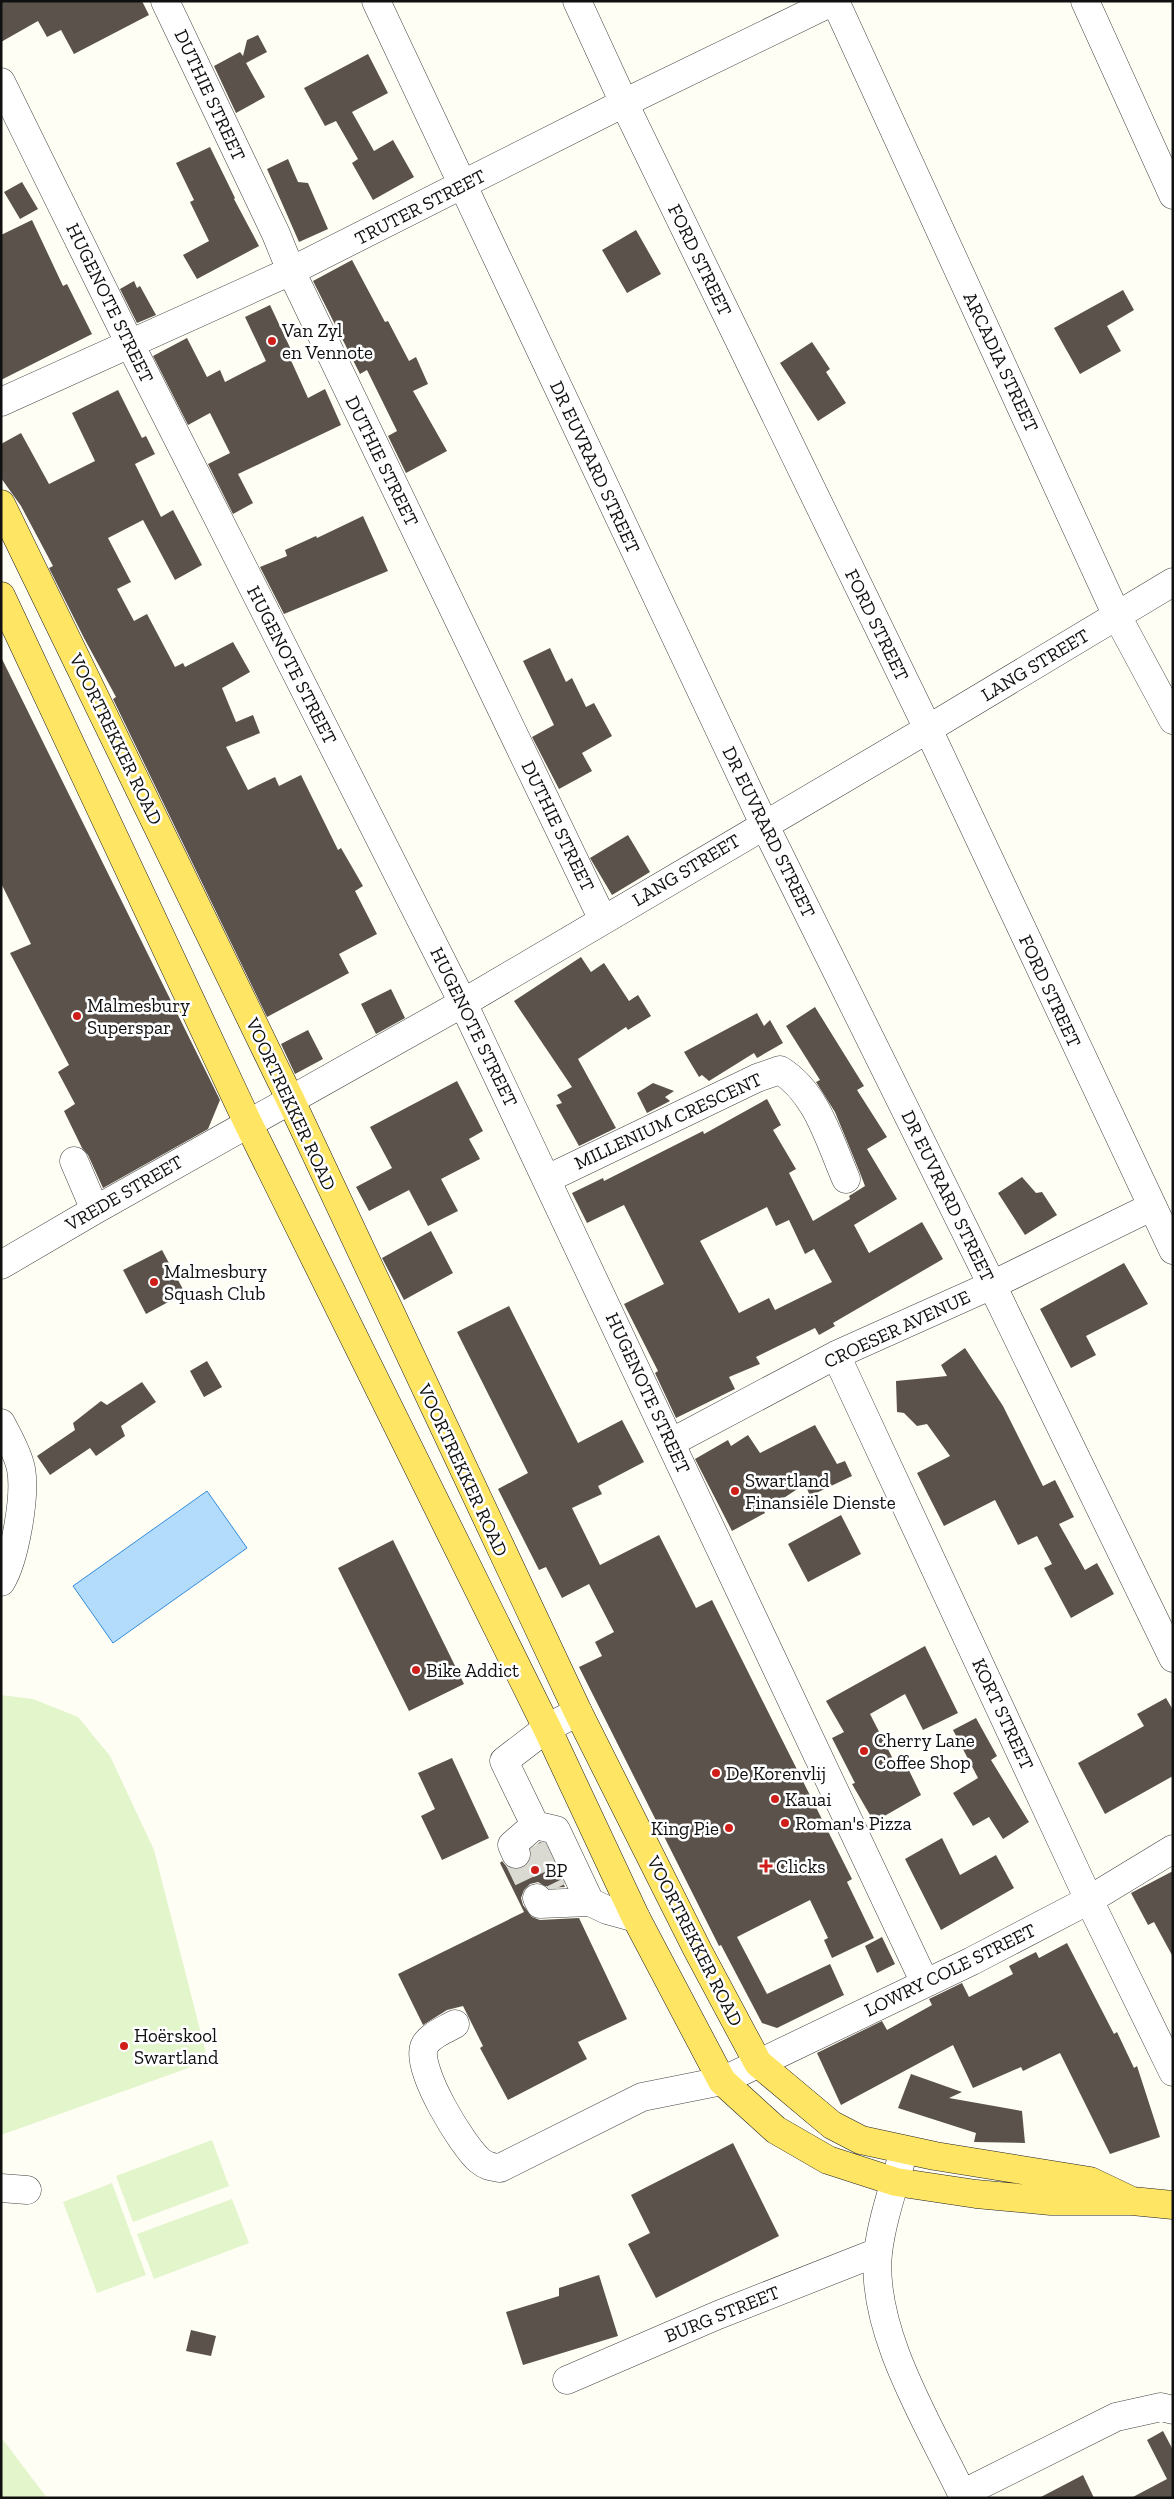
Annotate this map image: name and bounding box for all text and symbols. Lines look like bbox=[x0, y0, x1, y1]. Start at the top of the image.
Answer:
street label: DUTHIE STREET bbox=[169, 26, 251, 165]
street label: TRUTER STREET bbox=[351, 164, 489, 250]
street label: FORD STREET bbox=[663, 200, 737, 320]
street label: HUGENOTE STREET bbox=[61, 219, 159, 387]
street label: ARCADIA STREET bbox=[959, 288, 1044, 436]
place label: Van Zyl en Vennote bbox=[281, 319, 373, 364]
marker: Van Zyl en Vennote bbox=[266, 335, 278, 347]
street label: DR EUVRARD STREET bbox=[545, 377, 645, 557]
street label: DUTHIE STREET bbox=[340, 392, 424, 530]
street label: FORD STREET bbox=[840, 565, 914, 685]
street label: HUGENOTE STREET bbox=[242, 582, 342, 748]
street label: LANG STREET bbox=[977, 624, 1093, 706]
street label: VOORTREKKER ROAD bbox=[64, 649, 167, 828]
street label: DR EUVRARD STREET bbox=[718, 743, 821, 922]
street label: DUTHIE STREET bbox=[516, 757, 600, 895]
street label: LANG STREET bbox=[628, 829, 744, 911]
street label: FORD STREET bbox=[1014, 931, 1086, 1051]
street label: HUGENOTE STREET bbox=[425, 943, 523, 1111]
place label: Malmesbury Superspar bbox=[87, 994, 190, 1039]
marker: Malmesbury Superspar bbox=[71, 1010, 83, 1022]
street label: VOORTREKKER ROAD bbox=[240, 1013, 341, 1194]
street label: MILLENIUM CRESCENT bbox=[571, 1067, 766, 1175]
street label: DR EUVRARD STREET bbox=[897, 1107, 1000, 1286]
street label: VREDE STREET bbox=[60, 1150, 187, 1236]
place label: Malmesbury Squash Club bbox=[164, 1260, 267, 1305]
marker: Malmesbury Squash Club bbox=[148, 1276, 160, 1288]
street label: CROESER AVENUE bbox=[820, 1285, 974, 1373]
street label: HUGENOTE STREET bbox=[601, 1309, 695, 1477]
street label: VOORTREKKER ROAD bbox=[412, 1379, 513, 1560]
place label: Swartland Finansiële Dienste bbox=[745, 1469, 896, 1514]
marker: Swartland Finansiële Dienste bbox=[729, 1485, 741, 1497]
street label: KORT STREET bbox=[967, 1655, 1039, 1774]
place label: Bike Addict bbox=[426, 1659, 519, 1682]
marker: Bike Addict bbox=[410, 1664, 422, 1676]
place label: Cherry Lane Coffee Shop bbox=[874, 1729, 975, 1774]
marker: Cherry Lane Coffee Shop bbox=[858, 1745, 870, 1757]
place label: De Korenvlij bbox=[726, 1762, 826, 1785]
marker: De Korenvlij bbox=[710, 1767, 722, 1779]
place label: Kauai bbox=[785, 1788, 832, 1811]
marker: Kauai bbox=[769, 1793, 781, 1805]
place label: Roman's Pizza bbox=[795, 1812, 912, 1835]
place label: King Pie bbox=[651, 1817, 719, 1840]
marker: Roman's Pizza bbox=[779, 1817, 791, 1829]
marker: King Pie bbox=[723, 1822, 735, 1834]
street label: VOORTREKKER ROAD bbox=[642, 1851, 748, 2030]
place label: Clicks bbox=[776, 1855, 826, 1878]
place label: BP bbox=[545, 1859, 567, 1882]
marker: Clicks bbox=[760, 1860, 772, 1872]
marker: BP bbox=[529, 1864, 541, 1876]
street label: LOWRY COLE STREET bbox=[861, 1918, 1040, 2021]
place label: Hoërskool Swartland bbox=[134, 2024, 219, 2069]
marker: Hoërskool Swartland bbox=[118, 2040, 130, 2052]
street label: BURG STREET bbox=[661, 2280, 783, 2347]

